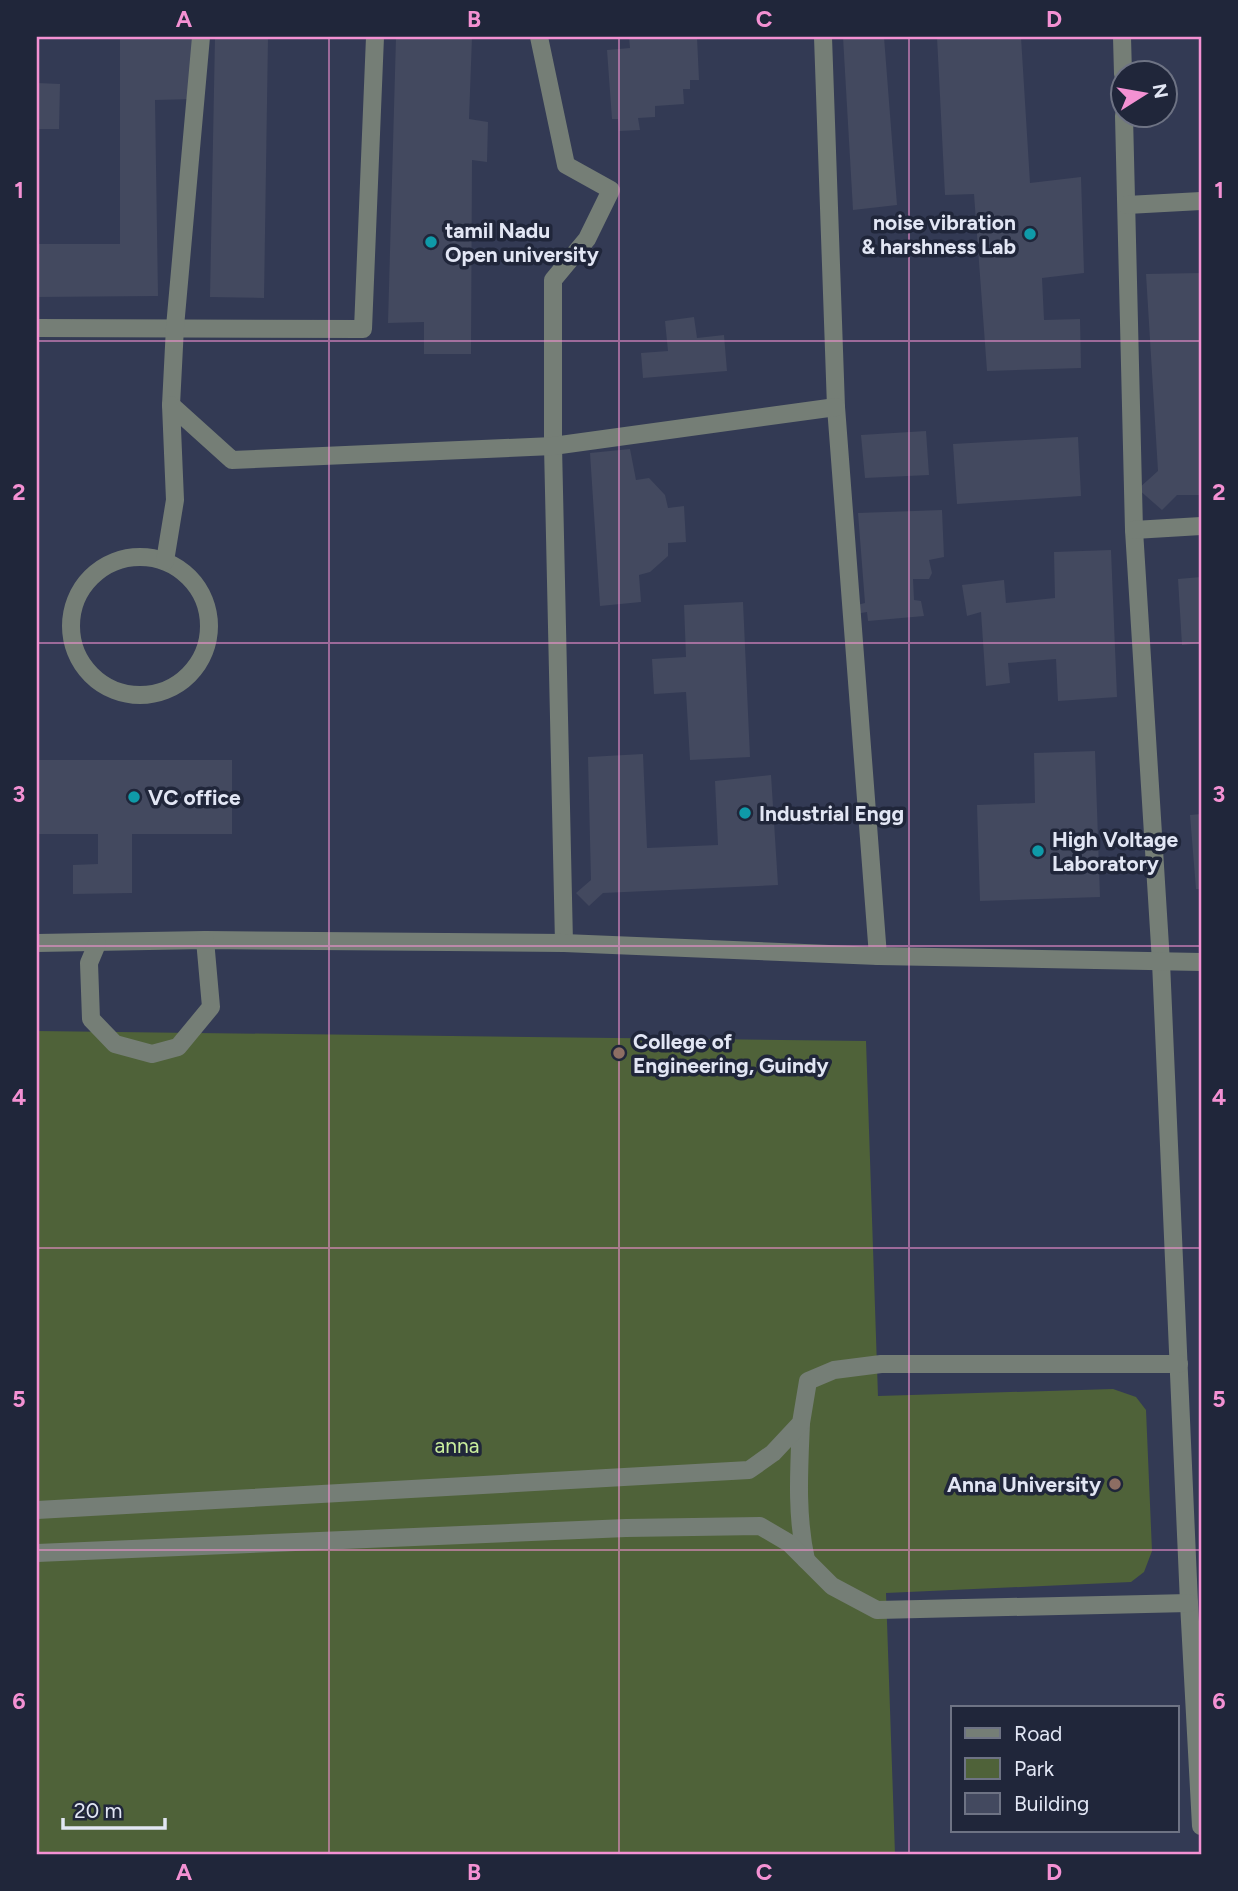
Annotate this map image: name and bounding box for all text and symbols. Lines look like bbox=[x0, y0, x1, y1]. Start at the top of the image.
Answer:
text: A bbox=[176, 5, 193, 33]
text: B bbox=[467, 5, 481, 33]
text: C bbox=[756, 5, 773, 33]
text: D bbox=[1046, 5, 1062, 33]
north arrow bbox=[1108, 60, 1178, 130]
text: N bbox=[1148, 81, 1173, 100]
text: 1 bbox=[14, 176, 24, 204]
text: 1 bbox=[1214, 176, 1224, 204]
place label: noise vibration & harshness Lab bbox=[861, 210, 1016, 259]
place label: tamil Nadu Open university bbox=[445, 218, 600, 267]
marker: noise vibration & harshness Lab bbox=[1022, 226, 1038, 242]
marker: tamil Nadu Open university bbox=[423, 234, 439, 250]
text: 2 bbox=[12, 478, 26, 506]
text: 2 bbox=[1212, 478, 1226, 506]
text: 3 bbox=[13, 780, 25, 808]
text: 3 bbox=[1213, 780, 1225, 808]
place label: VC office bbox=[148, 785, 241, 810]
marker: VC office bbox=[126, 789, 142, 805]
place label: Industrial Engg bbox=[759, 801, 904, 826]
marker: Industrial Engg bbox=[737, 805, 753, 821]
place label: High Voltage Laboratory bbox=[1052, 827, 1179, 876]
marker: High Voltage Laboratory bbox=[1030, 843, 1046, 859]
place label: College of Engineering, Guindy bbox=[633, 1029, 829, 1078]
marker: College of Engineering, Guindy bbox=[611, 1045, 627, 1061]
text: 4 bbox=[12, 1083, 26, 1111]
text: 4 bbox=[1212, 1083, 1226, 1111]
text: 5 bbox=[12, 1385, 26, 1413]
text: 5 bbox=[1212, 1385, 1226, 1413]
park label: anna bbox=[435, 1433, 479, 1458]
place label: Anna University bbox=[947, 1472, 1102, 1497]
marker: Anna University bbox=[1107, 1476, 1123, 1492]
text: 6 bbox=[12, 1687, 26, 1715]
text: 6 bbox=[1212, 1687, 1226, 1715]
legend bbox=[951, 1706, 1178, 1832]
text: Road bbox=[1014, 1721, 1062, 1746]
text: Park bbox=[1014, 1756, 1055, 1781]
scale bar bbox=[63, 1786, 164, 1830]
text: Building bbox=[1014, 1791, 1089, 1816]
text: 20 m bbox=[74, 1798, 122, 1823]
text: A bbox=[176, 1858, 193, 1886]
text: B bbox=[467, 1858, 481, 1886]
text: C bbox=[756, 1858, 773, 1886]
text: D bbox=[1046, 1858, 1062, 1886]

